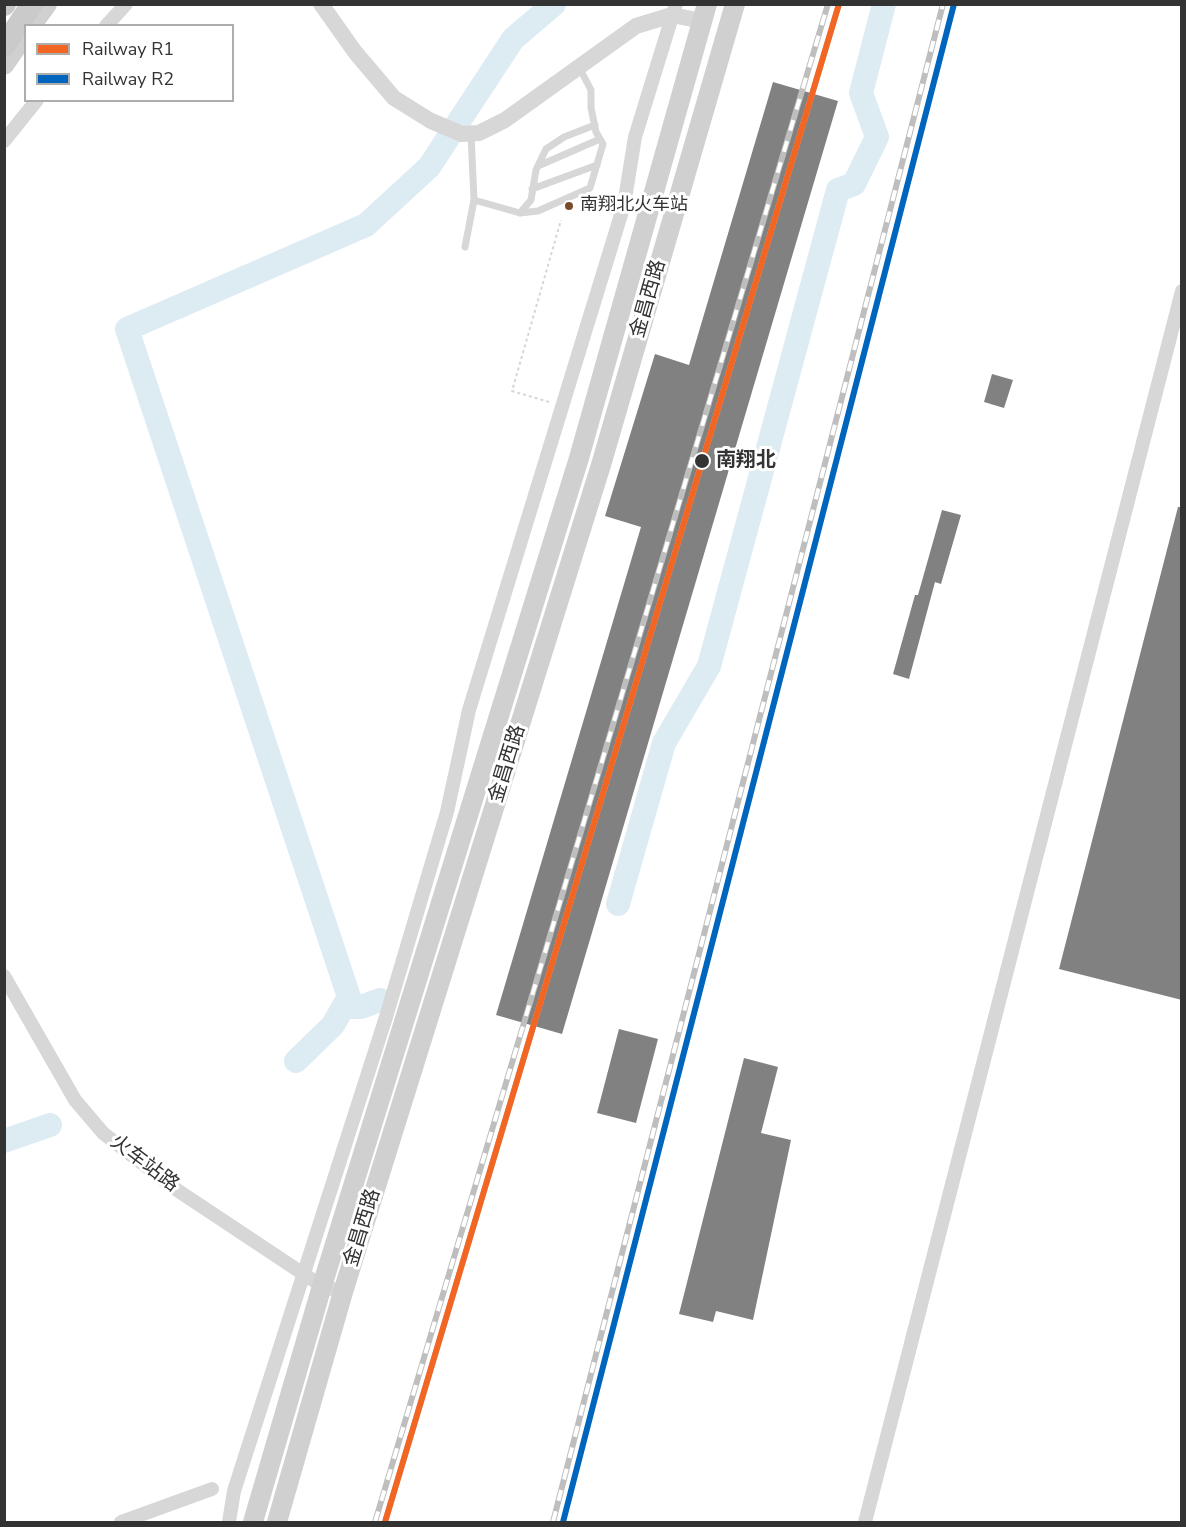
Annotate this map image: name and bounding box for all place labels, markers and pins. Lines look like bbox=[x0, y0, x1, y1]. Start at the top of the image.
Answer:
place label: 南翔北火车站 bbox=[580, 195, 688, 217]
marker: 南翔北火车站 bbox=[563, 200, 575, 212]
place label: 南翔北 bbox=[716, 449, 776, 473]
marker: 南翔北 bbox=[693, 452, 711, 470]

